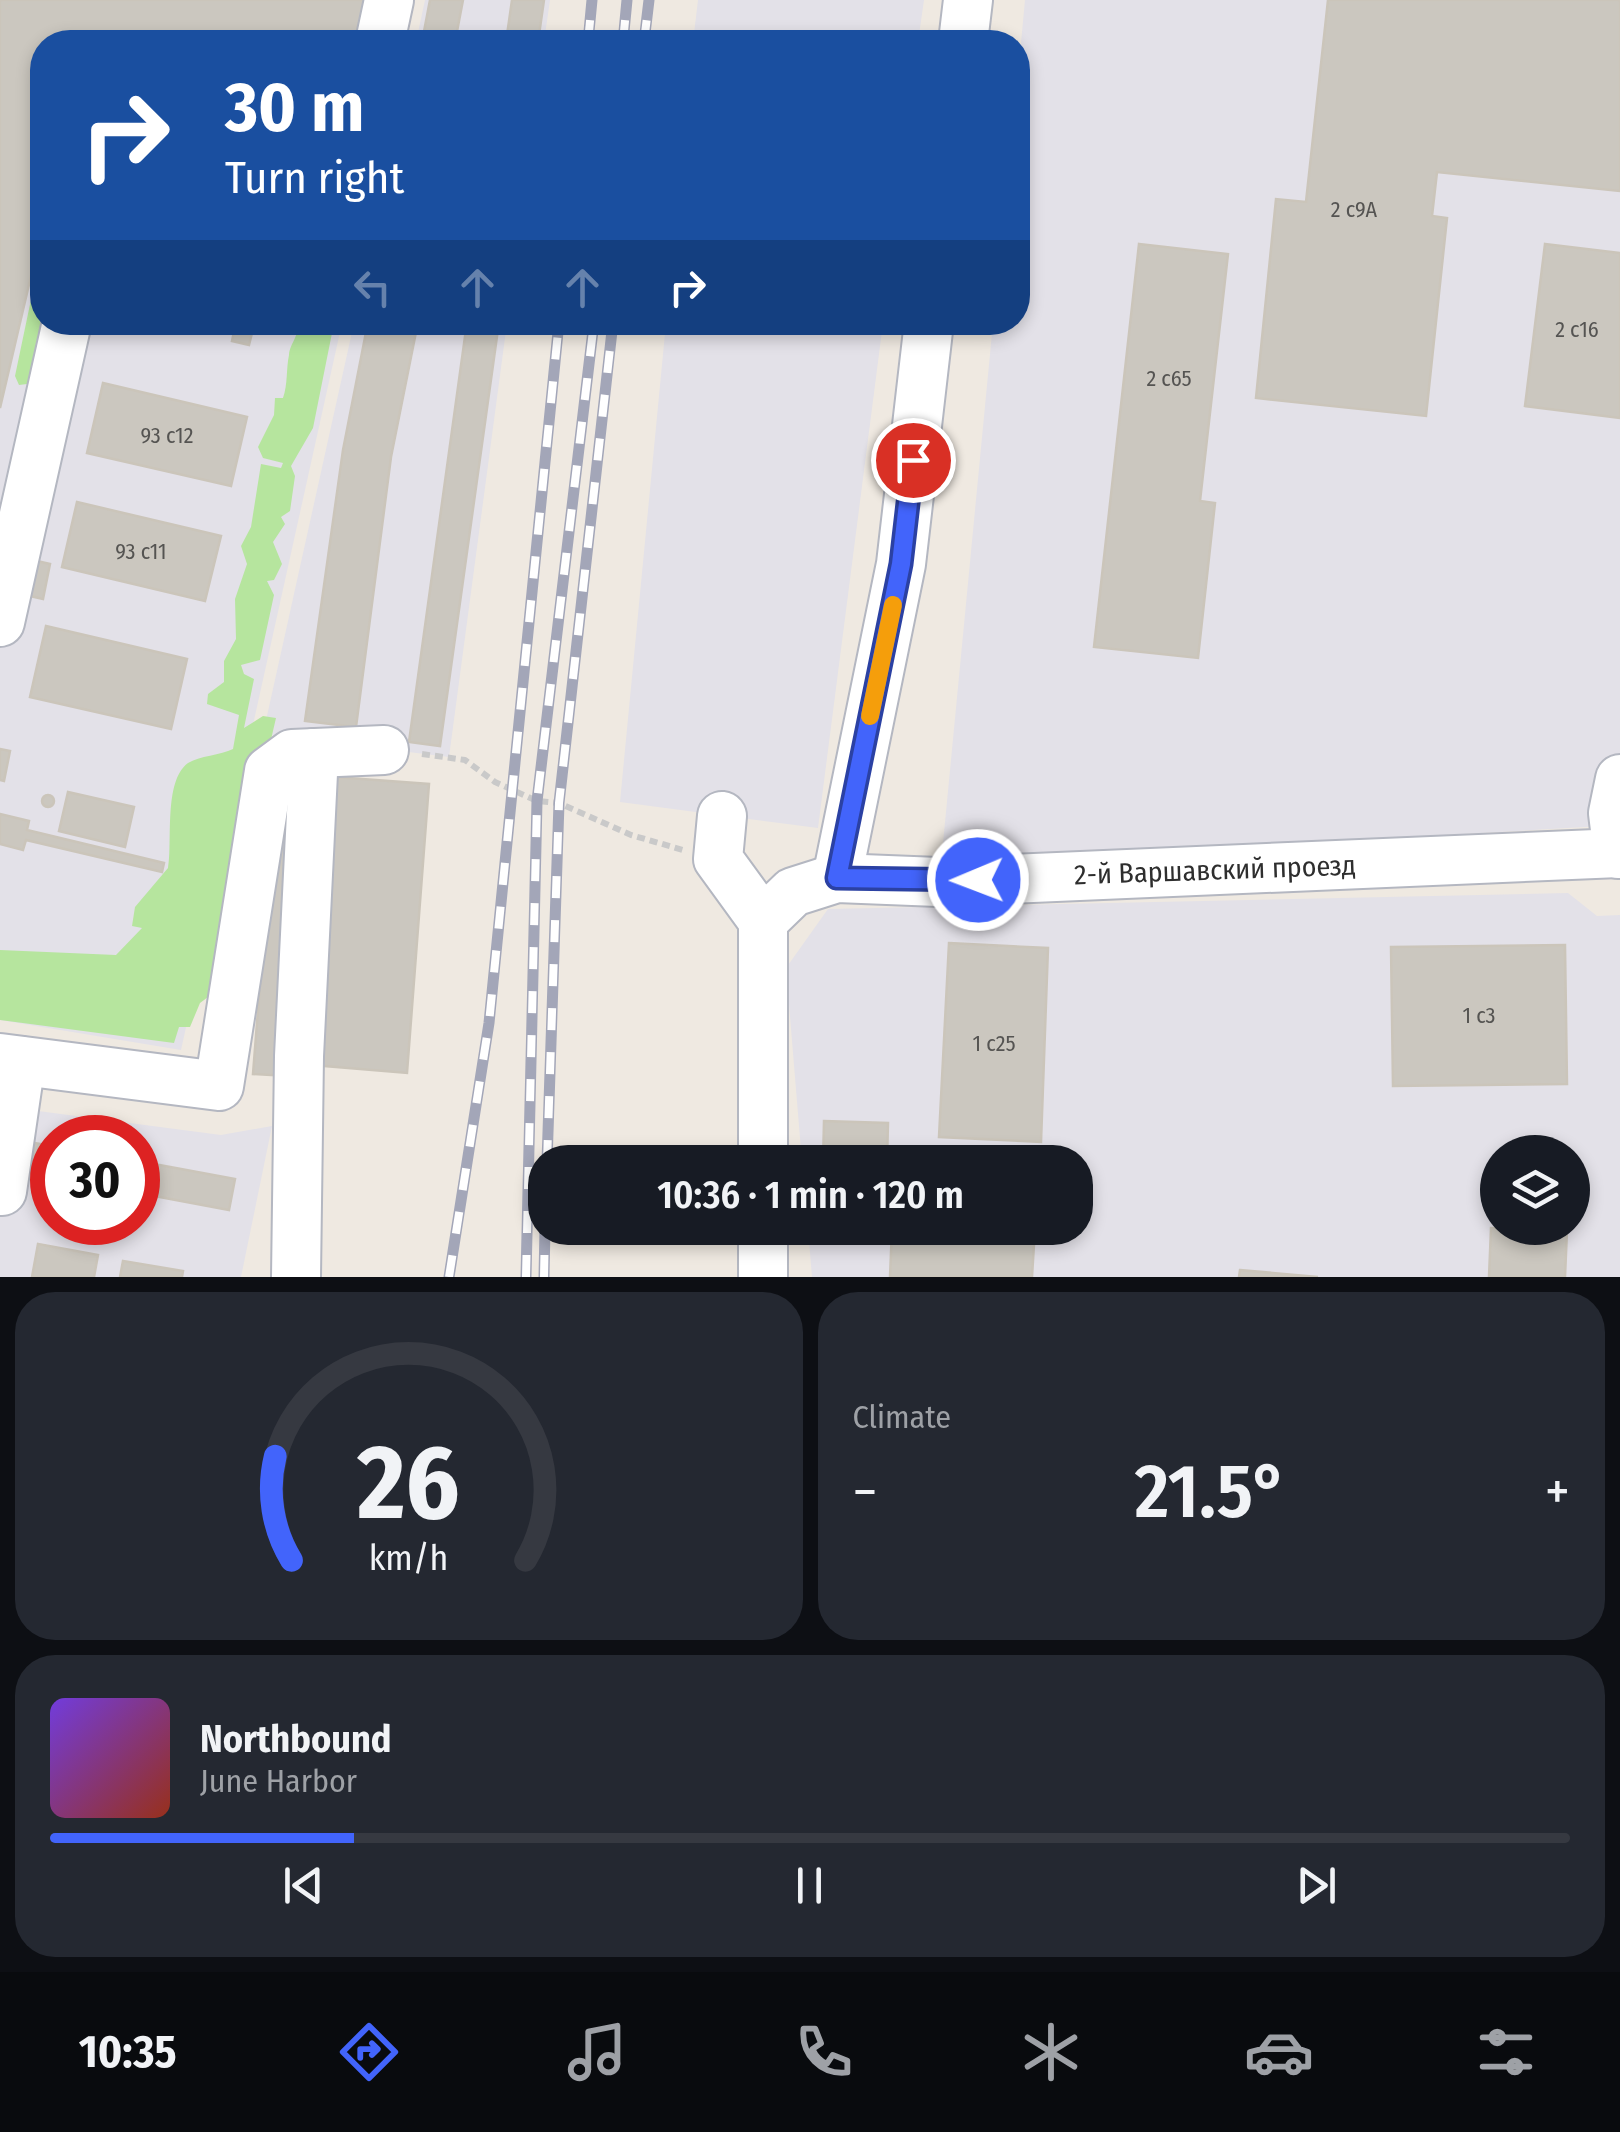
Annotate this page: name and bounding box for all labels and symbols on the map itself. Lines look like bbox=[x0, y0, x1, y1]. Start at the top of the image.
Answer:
house number: 2 с9А bbox=[1331, 196, 1378, 223]
house number: 2 с16 bbox=[1555, 316, 1599, 343]
house number: 2 с65 bbox=[1146, 365, 1192, 392]
pin bbox=[871, 418, 956, 503]
house number: 93 с12 bbox=[141, 422, 193, 449]
house number: 93 c11 bbox=[115, 538, 167, 565]
position arrow bbox=[926, 828, 1030, 932]
street label: 2-й Варшавский проезд bbox=[1074, 849, 1356, 891]
house number: 1 с3 bbox=[1462, 1002, 1496, 1029]
house number: 1 с25 bbox=[973, 1030, 1015, 1057]
speed limit sign: 30 bbox=[30, 1115, 160, 1245]

